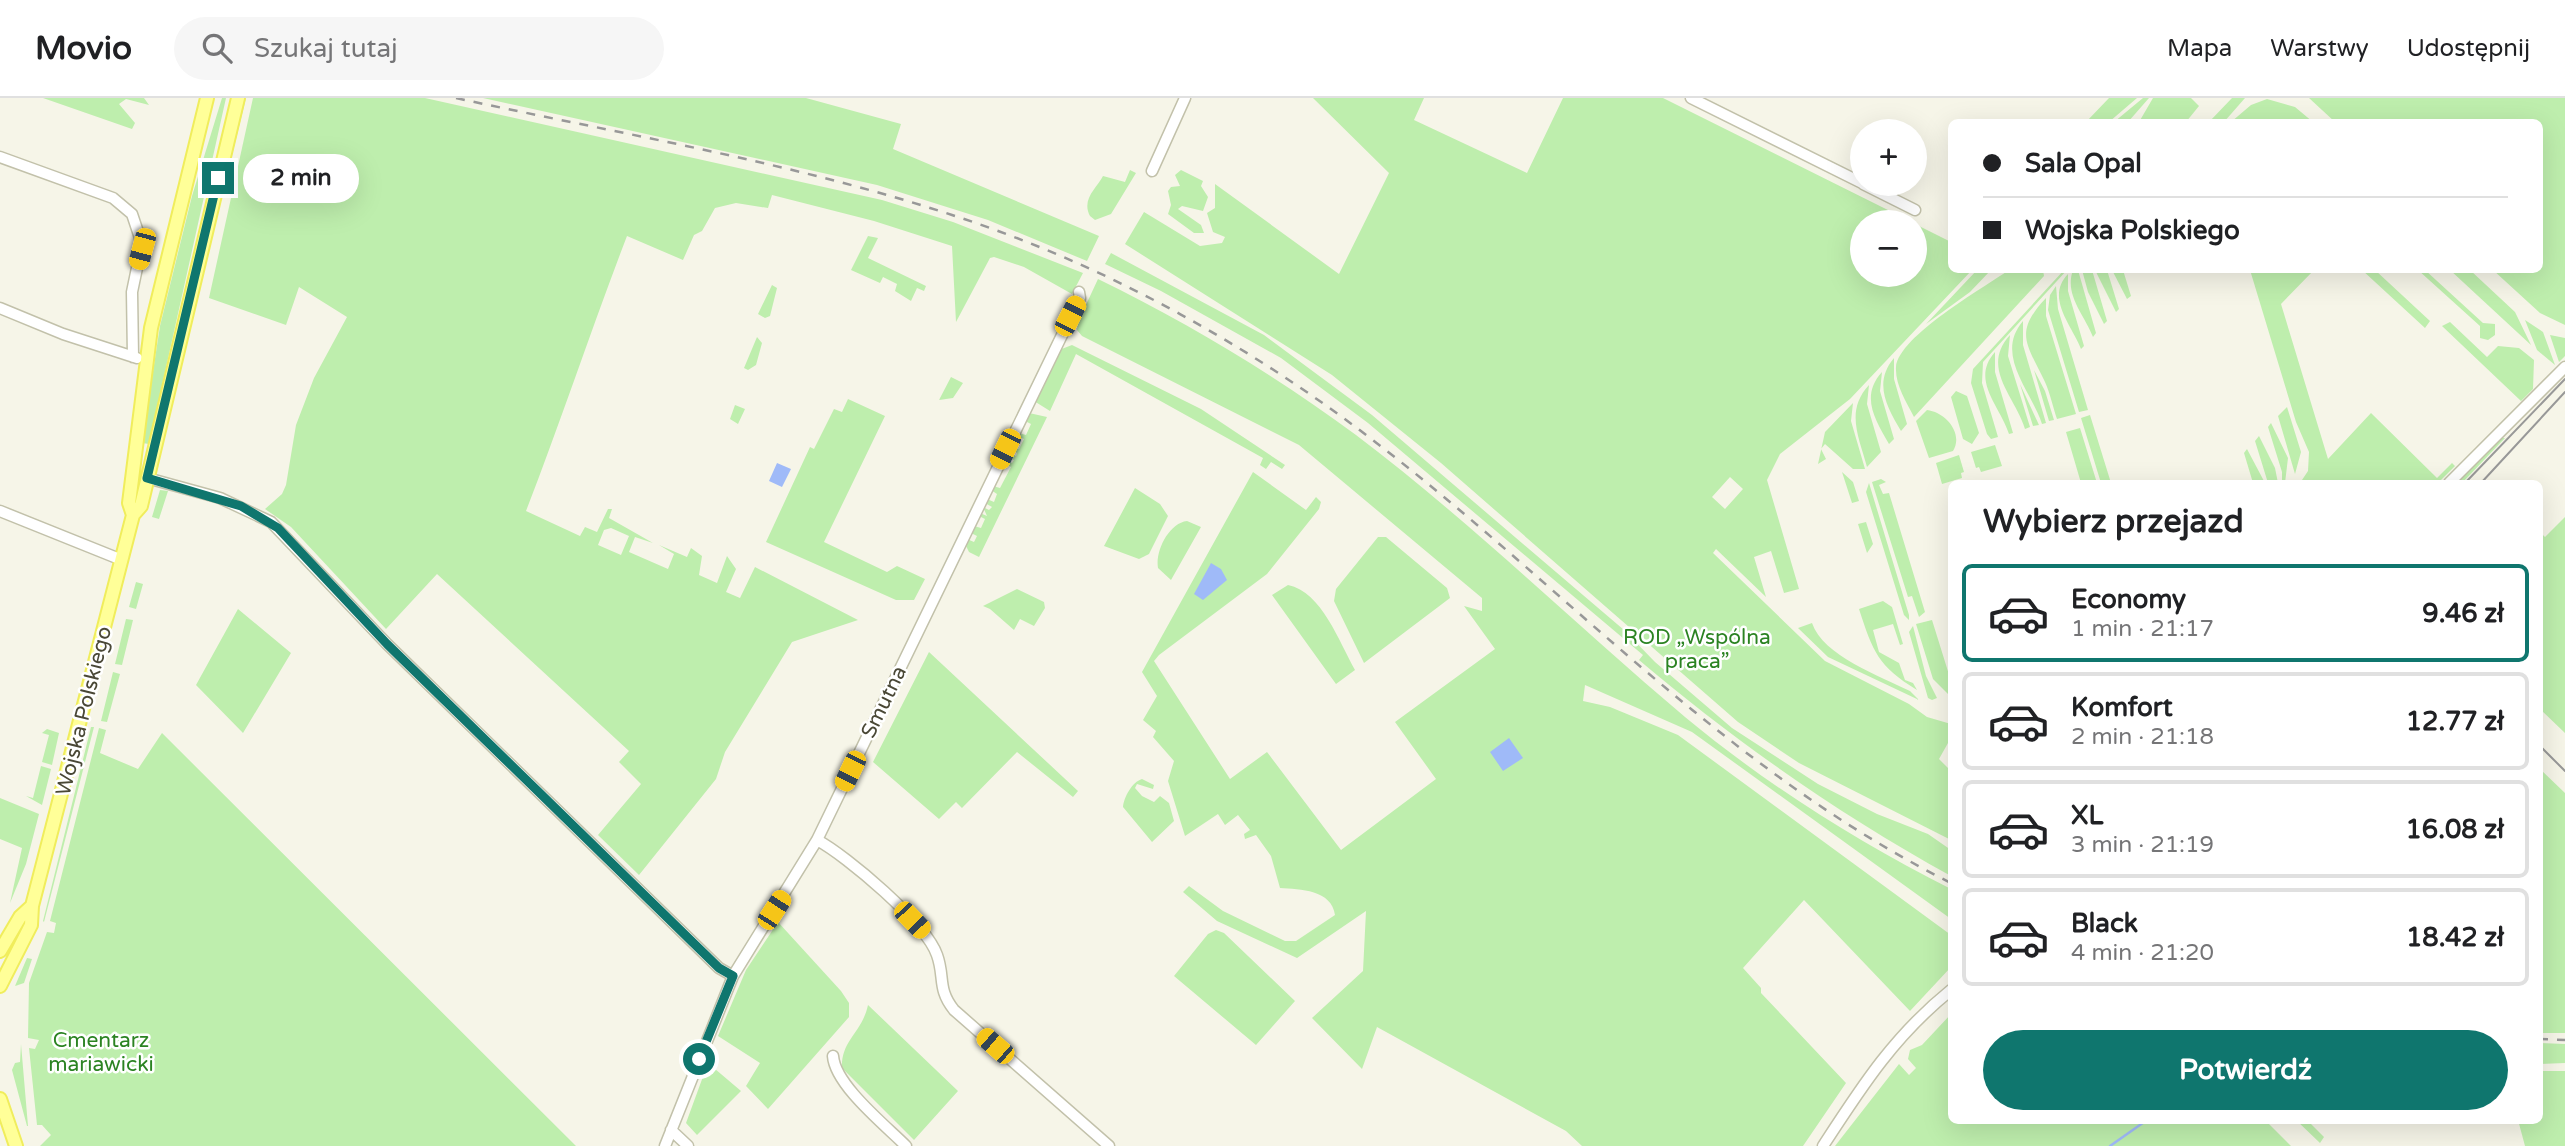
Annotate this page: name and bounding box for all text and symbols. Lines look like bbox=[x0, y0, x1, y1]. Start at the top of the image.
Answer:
search box bbox=[174, 17, 664, 80]
text: Movio bbox=[35, 29, 132, 68]
icon: search bbox=[198, 29, 236, 67]
text: Szukaj tutaj bbox=[254, 33, 398, 64]
text: Mapa bbox=[2167, 34, 2232, 63]
text: Warstwy bbox=[2270, 34, 2369, 63]
text: Udostępnij bbox=[2407, 34, 2530, 63]
map controls bbox=[1850, 119, 1927, 287]
button: + bbox=[1850, 119, 1927, 196]
text: Sala Opal bbox=[2025, 148, 2142, 179]
callout: 2 min bbox=[242, 154, 358, 202]
route end bbox=[202, 162, 234, 194]
text: 2 min bbox=[270, 164, 332, 192]
button: − bbox=[1850, 210, 1927, 287]
text: Wojska Polskiego bbox=[2025, 215, 2240, 246]
car bbox=[127, 226, 158, 272]
car bbox=[1052, 293, 1089, 339]
car bbox=[987, 426, 1024, 472]
text: Wybierz przejazd bbox=[1983, 503, 2244, 541]
icon: car bbox=[1987, 582, 2050, 645]
text: Economy bbox=[2071, 584, 2186, 615]
text: 9.46 zł bbox=[2422, 598, 2504, 629]
text: 1 min · 21:17 bbox=[2071, 615, 2214, 643]
street label: Wojska Polskiego bbox=[51, 624, 117, 798]
park label: ROD „Wspólna praca” bbox=[1623, 625, 1771, 674]
street label: Smutna bbox=[856, 662, 912, 742]
icon: car bbox=[1987, 690, 2050, 753]
text: Komfort bbox=[2071, 692, 2173, 723]
text: 12.77 zł bbox=[2406, 706, 2504, 737]
text: 2 min · 21:18 bbox=[2071, 723, 2214, 751]
car bbox=[832, 748, 869, 794]
icon: car bbox=[1987, 798, 2050, 861]
text: XL bbox=[2071, 800, 2103, 831]
text: 16.08 zł bbox=[2405, 814, 2504, 845]
text: 3 min · 21:19 bbox=[2071, 831, 2214, 859]
car bbox=[754, 887, 795, 933]
car bbox=[890, 898, 935, 942]
icon: car bbox=[1987, 906, 2050, 969]
text: Black bbox=[2071, 908, 2138, 939]
text: 18.42 zł bbox=[2406, 922, 2504, 953]
text: 4 min · 21:20 bbox=[2071, 939, 2214, 967]
car bbox=[973, 1024, 1018, 1068]
park label: Cmentarz mariawicki bbox=[48, 1028, 154, 1077]
button: Potwierdź bbox=[1983, 1030, 2508, 1110]
route start bbox=[683, 1043, 715, 1075]

